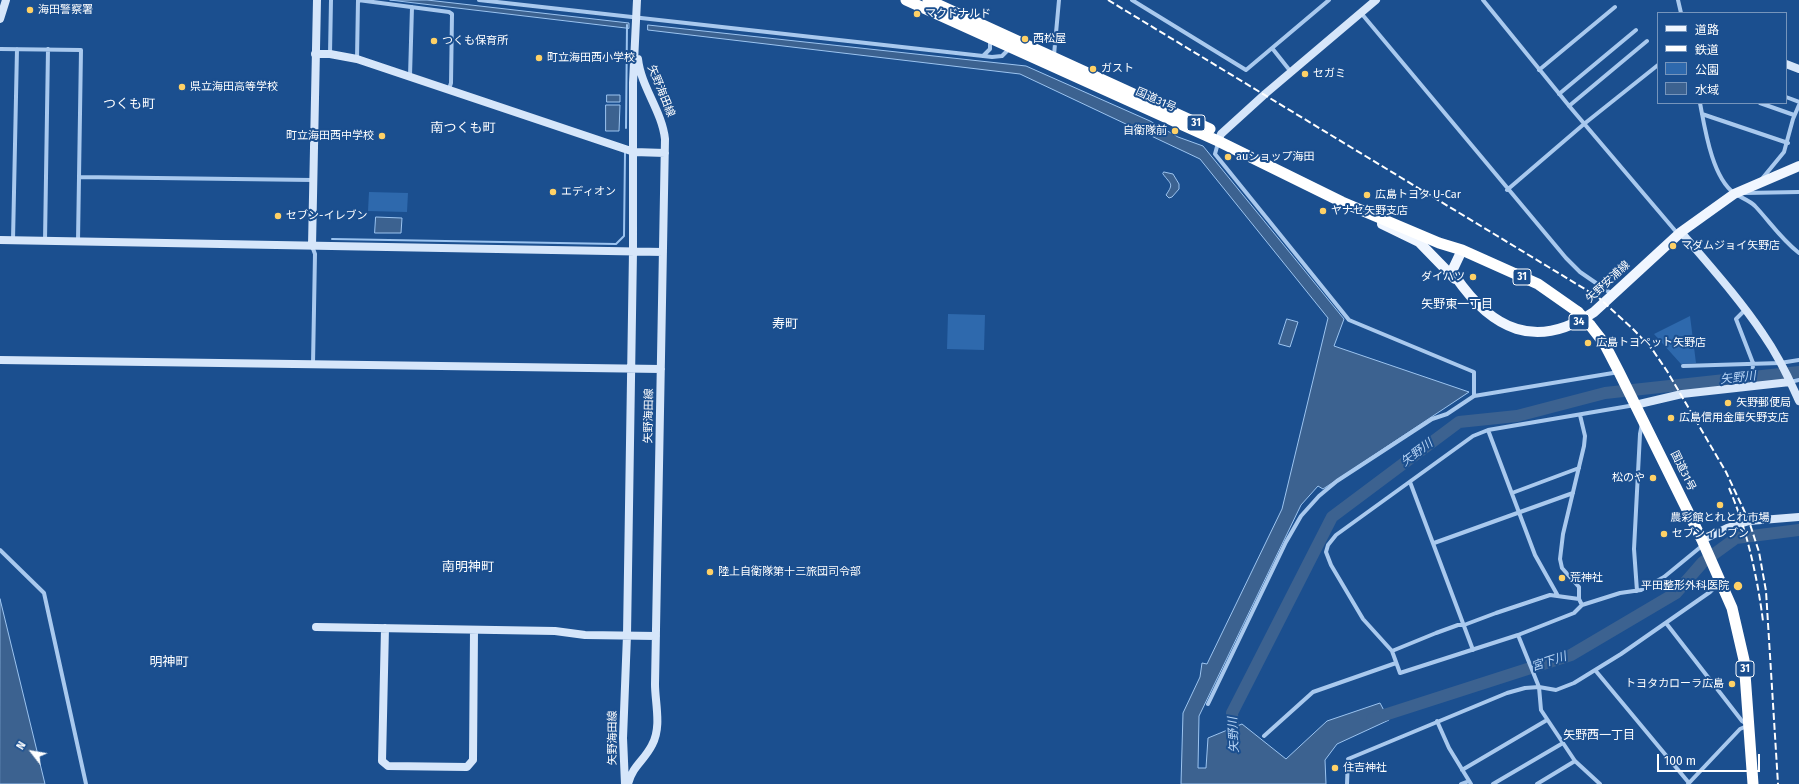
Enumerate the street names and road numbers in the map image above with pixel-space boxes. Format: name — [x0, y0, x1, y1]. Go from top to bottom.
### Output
street label: 矢野海田線 — [645, 63, 677, 119]
street label: 国道31号 — [1134, 85, 1178, 115]
road number: 31 — [1187, 115, 1205, 131]
street label: 矢野安浦線 — [1583, 258, 1633, 306]
road number: 31 — [1513, 269, 1531, 285]
road number: 34 — [1569, 314, 1589, 330]
street label: 矢野海田線 — [642, 388, 656, 444]
street label: 国道31号 — [1668, 449, 1698, 493]
road number: 31 — [1736, 661, 1754, 677]
street label: 矢野海田線 — [606, 711, 620, 765]

